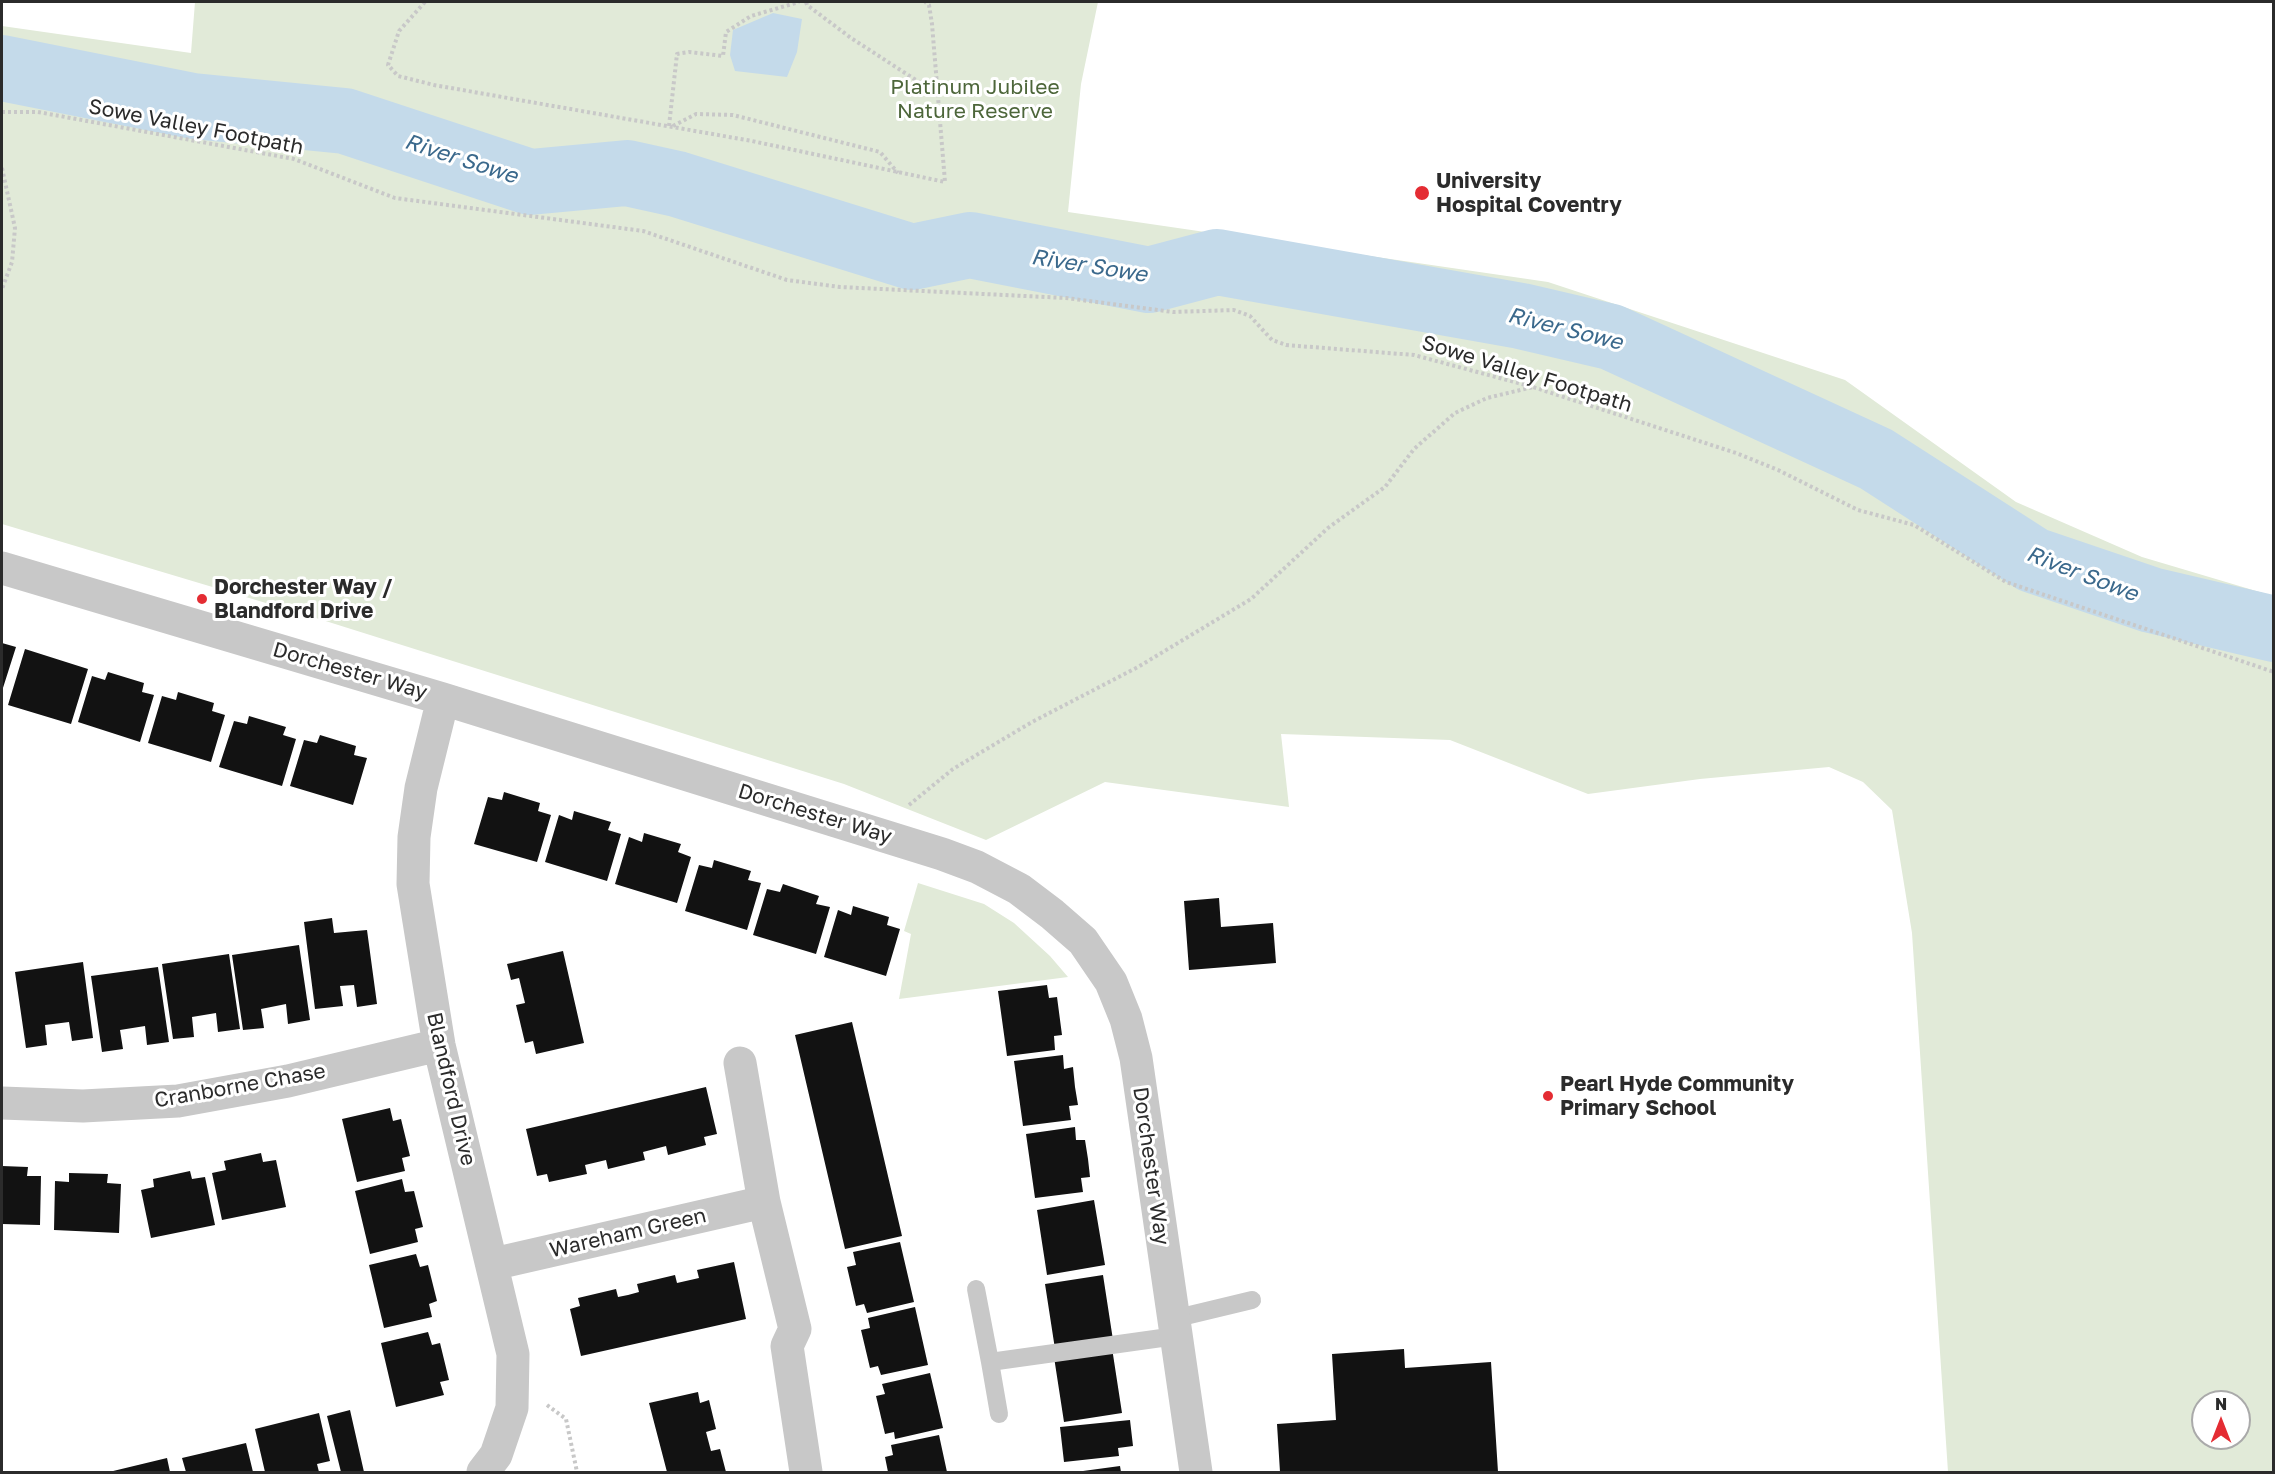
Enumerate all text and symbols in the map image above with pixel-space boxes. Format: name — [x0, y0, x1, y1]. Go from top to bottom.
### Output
park label: Platinum Jubilee Nature Reserve — [890, 74, 1060, 124]
street label: Sowe Valley Footpath — [86, 94, 306, 160]
water label: River Sowe — [401, 128, 521, 190]
place label: University Hospital Coventry — [1436, 168, 1622, 218]
marker: University Hospital Coventry — [1413, 184, 1431, 202]
water label: River Sowe — [1029, 244, 1149, 288]
water label: River Sowe — [1505, 302, 1625, 356]
street label: Sowe Valley Footpath — [1419, 330, 1635, 418]
water label: River Sowe — [2023, 541, 2141, 607]
place label: Dorchester Way / Blandford Drive — [214, 574, 392, 624]
marker: Dorchester Way / Blandford Drive — [195, 592, 209, 606]
street label: Dorchester Way — [270, 637, 430, 705]
street label: Dorchester Way — [735, 779, 895, 849]
street label: Blandford Drive — [421, 1010, 481, 1168]
street label: Cranborne Chase — [152, 1059, 328, 1113]
place label: Pearl Hyde Community Primary School — [1560, 1071, 1794, 1121]
street label: Dorchester Way — [1127, 1085, 1175, 1247]
marker: Pearl Hyde Community Primary School — [1541, 1089, 1555, 1103]
street label: Wareham Green — [547, 1203, 709, 1263]
north arrow — [2191, 1390, 2251, 1450]
text: N — [2215, 1394, 2227, 1414]

